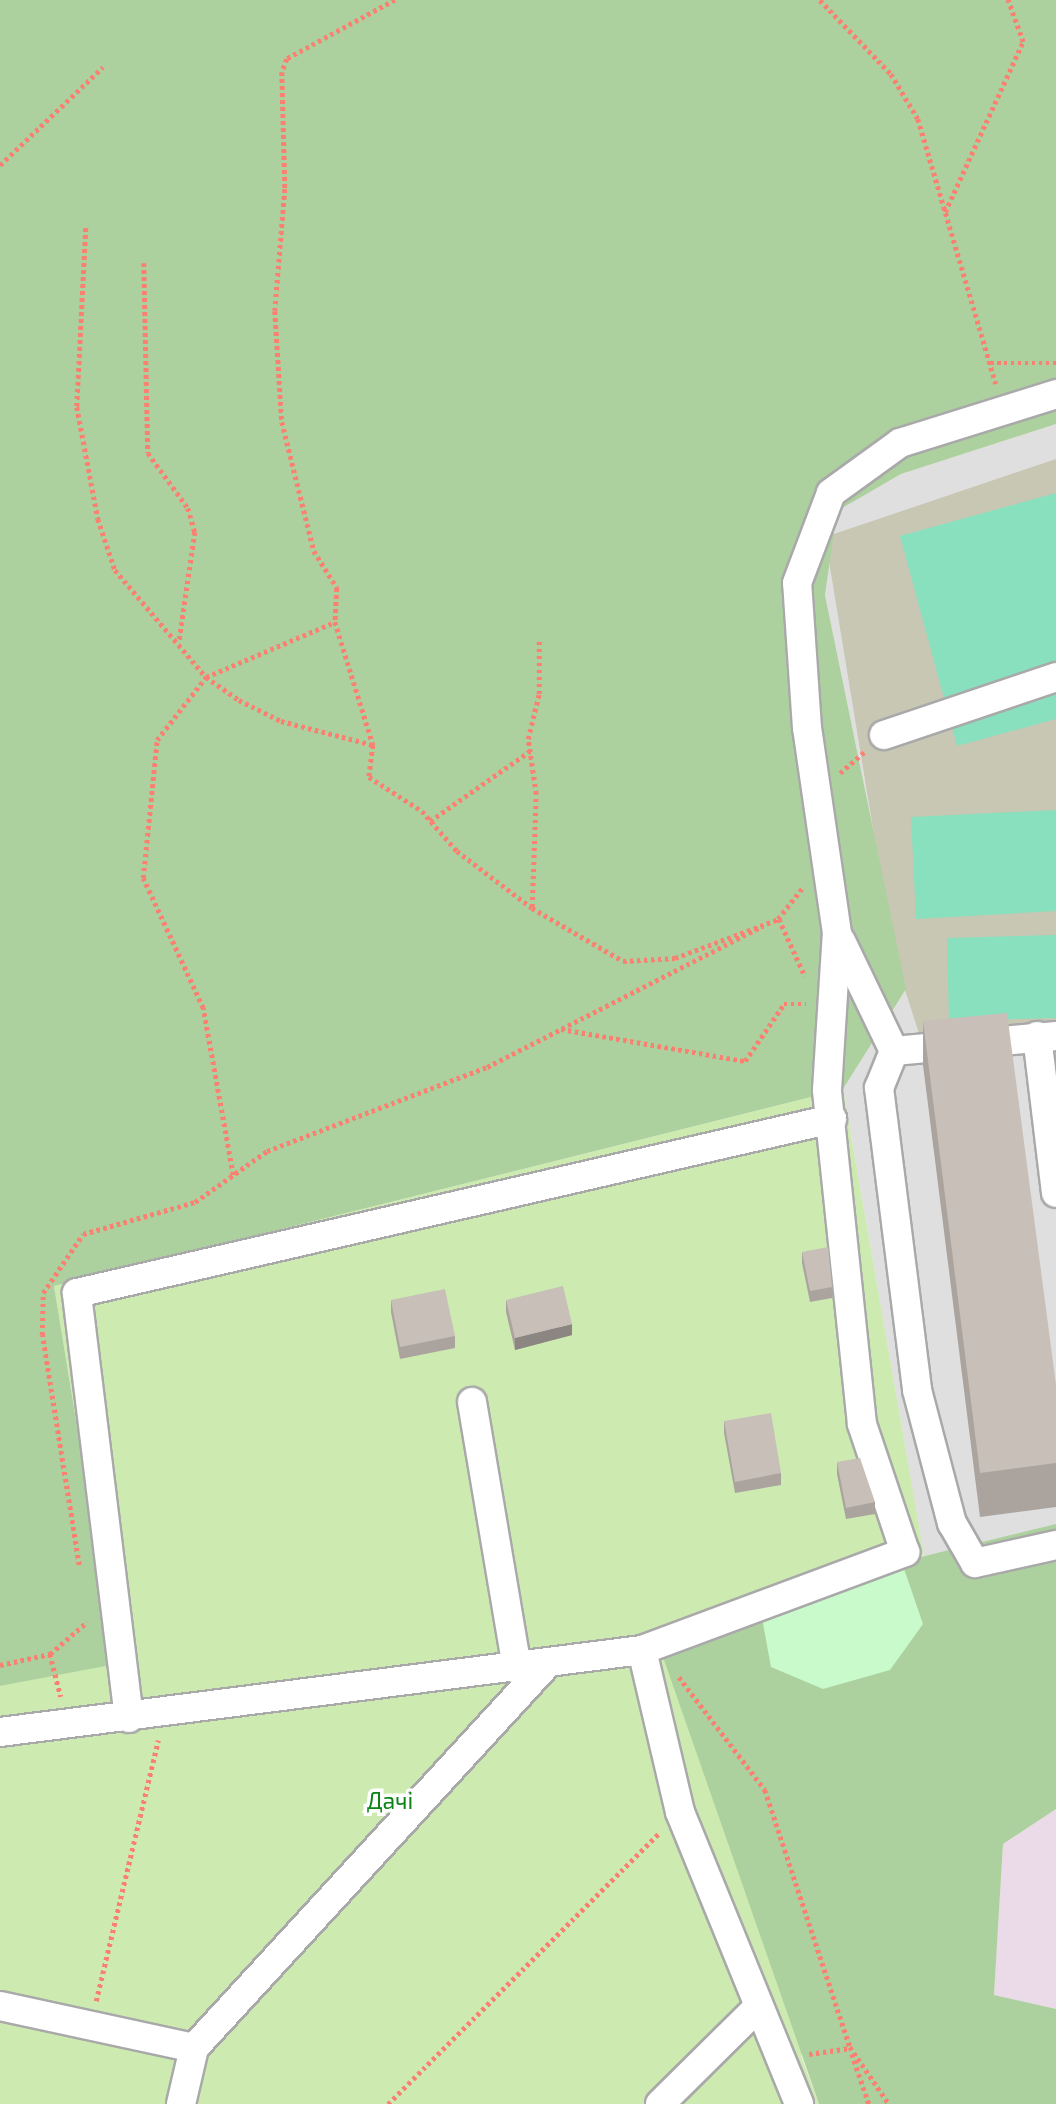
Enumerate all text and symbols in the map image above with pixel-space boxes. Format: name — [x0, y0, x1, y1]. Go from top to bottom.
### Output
park label: Дачі — [367, 1786, 413, 1814]

